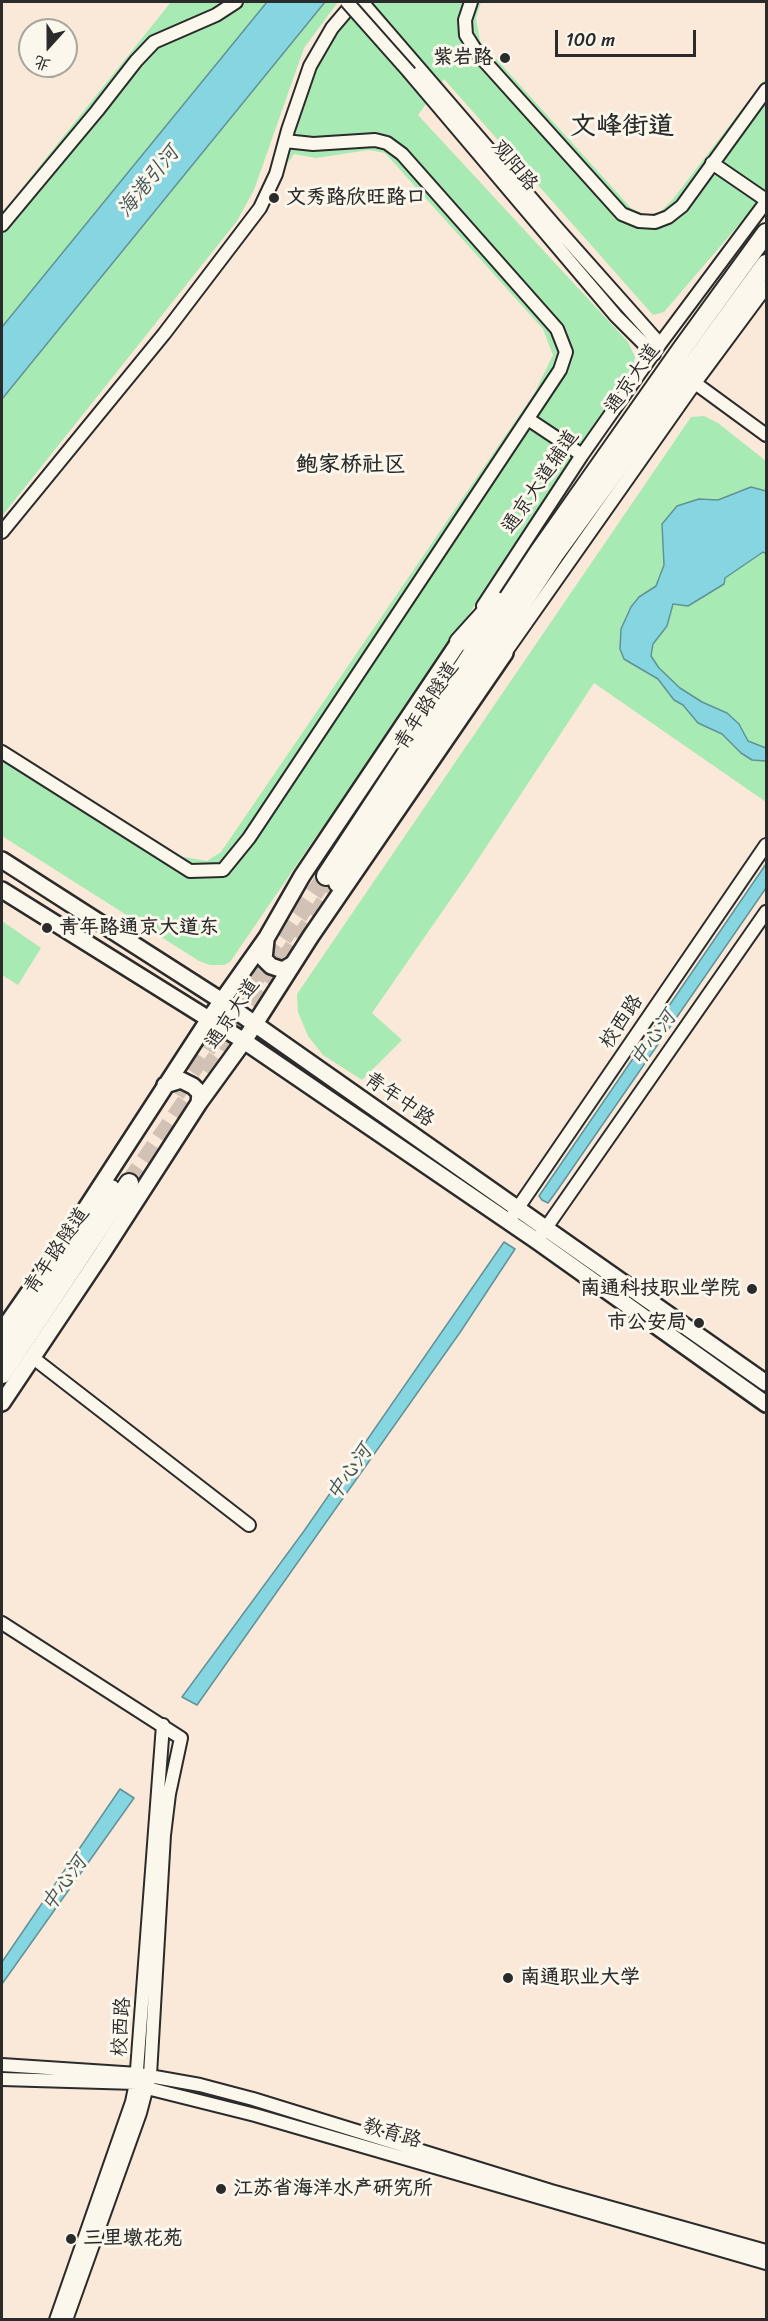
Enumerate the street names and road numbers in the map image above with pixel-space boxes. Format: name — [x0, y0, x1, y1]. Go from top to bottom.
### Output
street label: 观阳路 — [486, 135, 542, 197]
street label: 通京大道 — [600, 339, 666, 419]
street label: 通京大道辅道 — [498, 426, 584, 538]
street label: 青年路隧道 — [390, 658, 464, 754]
street label: 通京大道 — [201, 974, 265, 1054]
street label: 校西路 — [595, 990, 649, 1054]
street label: 青年中路 — [359, 1067, 439, 1133]
street label: 青年路隧道 — [19, 1203, 95, 1299]
street label: 校西路 — [108, 1996, 136, 2058]
street label: 教育路 — [360, 2114, 424, 2154]

